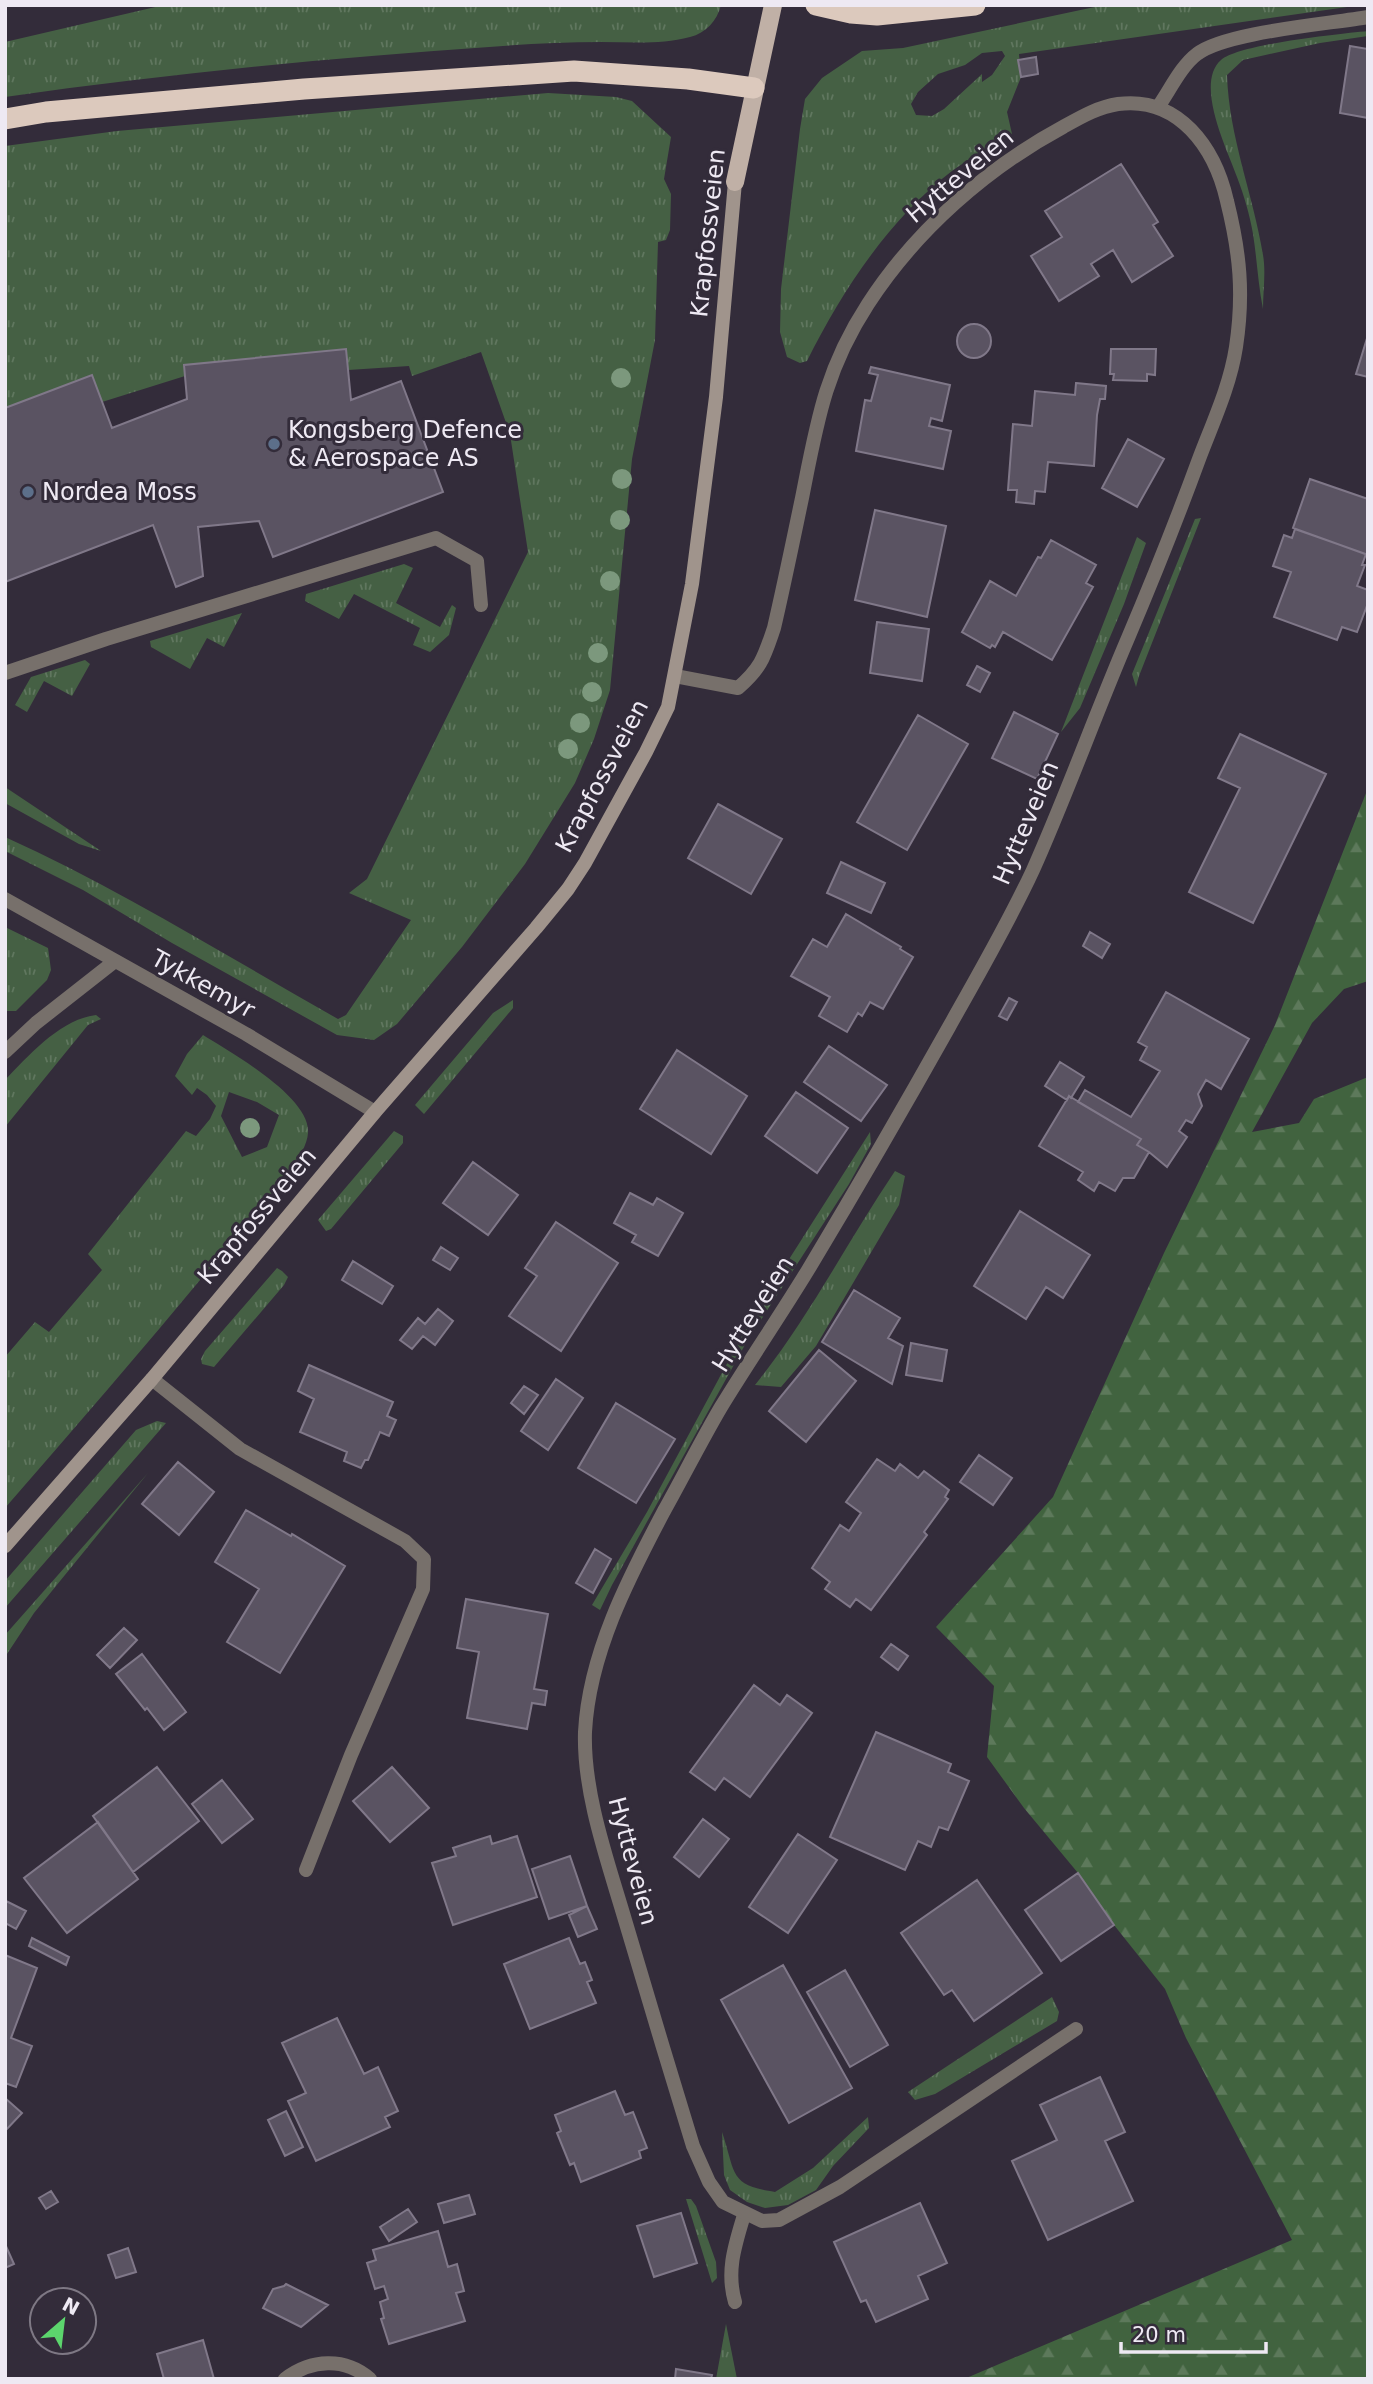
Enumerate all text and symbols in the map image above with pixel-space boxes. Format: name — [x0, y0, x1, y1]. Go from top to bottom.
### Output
street label: Hytteveien — [901, 123, 1019, 229]
street label: Krapfossveien — [685, 147, 731, 319]
place label: Kongsberg Defence & Aerospace AS — [288, 416, 522, 472]
marker: Kongsberg Defence & Aerospace AS — [266, 436, 282, 452]
place label: Nordea Moss — [42, 478, 197, 506]
marker: Nordea Moss — [20, 484, 36, 500]
street label: Krapfossveien — [550, 695, 654, 857]
street label: Hytteveien — [987, 757, 1065, 889]
street label: Tykkemyr — [145, 944, 260, 1024]
street label: Krapfossveien — [192, 1142, 322, 1290]
street label: Hytteveien — [706, 1251, 800, 1377]
street label: Hytteveien — [602, 1794, 664, 1928]
north arrow — [28, 2286, 98, 2356]
text: N — [59, 2293, 83, 2319]
scale bar — [1121, 2310, 1266, 2354]
text: 20 m — [1132, 2323, 1186, 2347]

